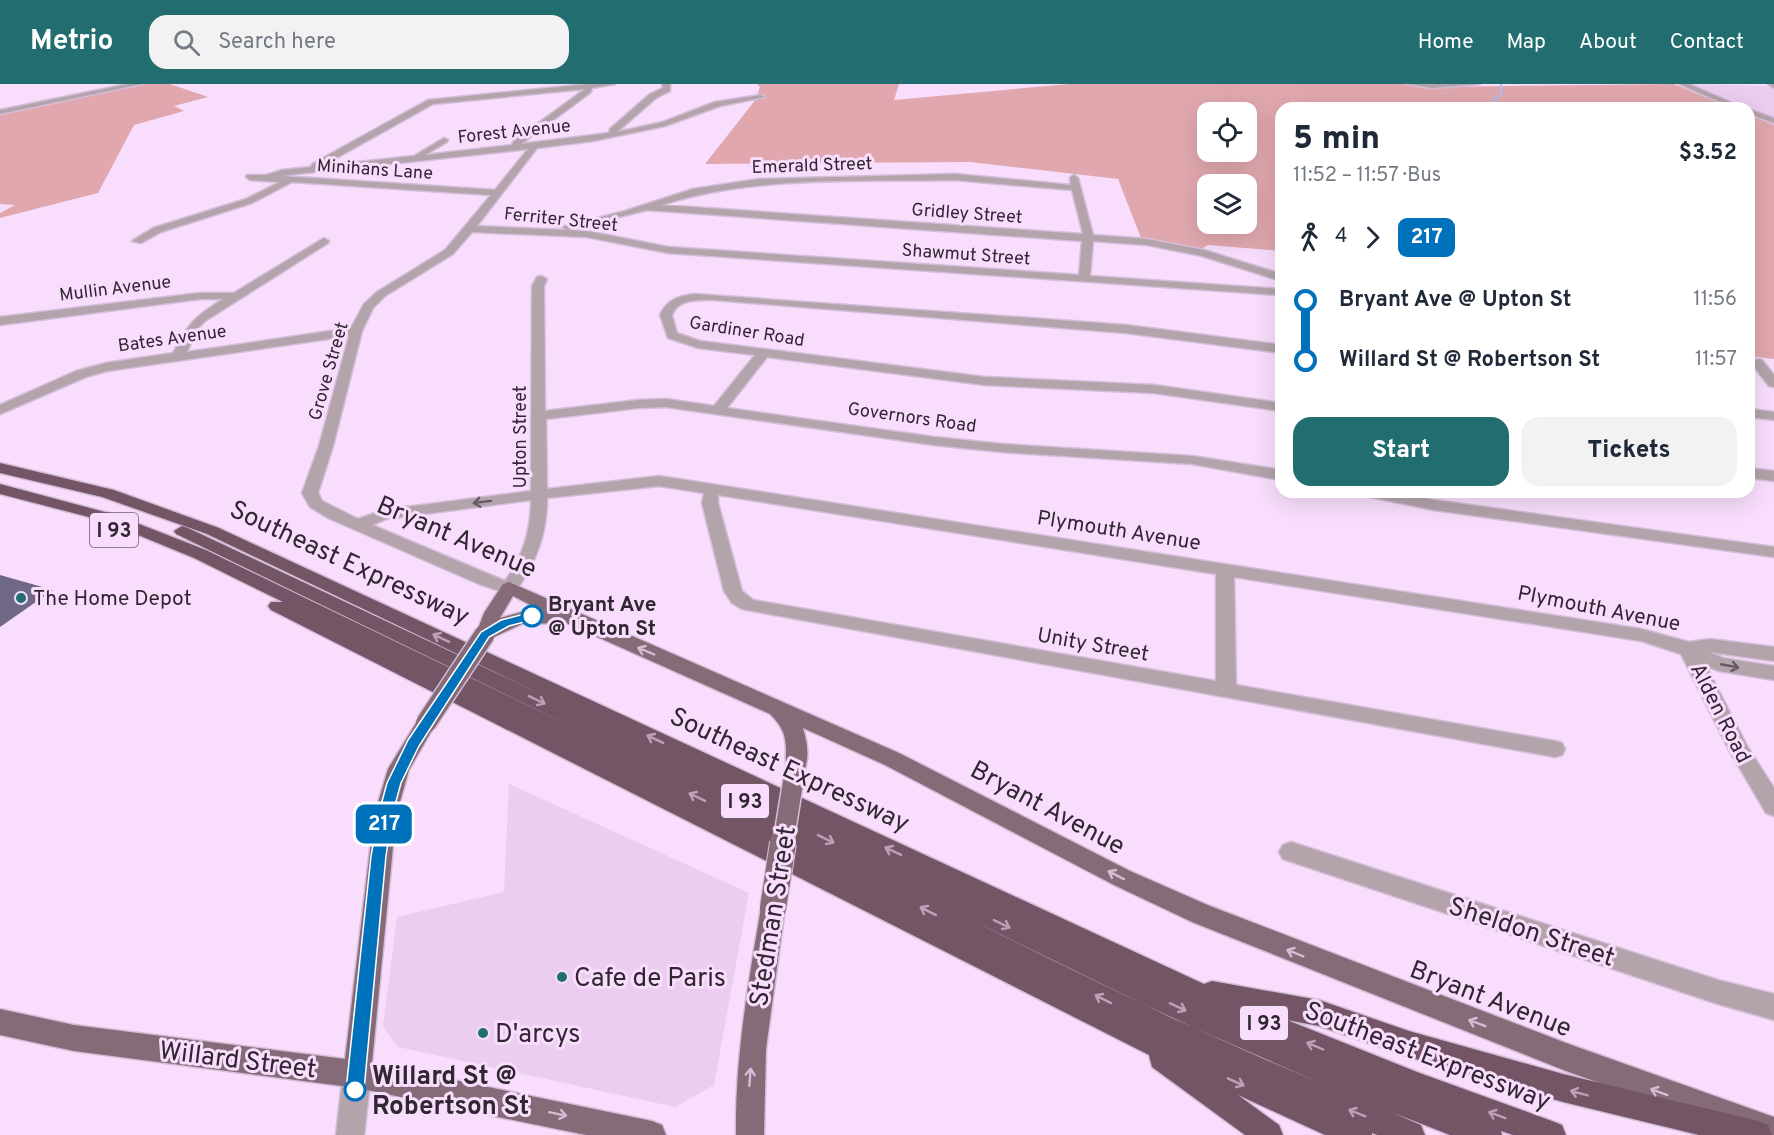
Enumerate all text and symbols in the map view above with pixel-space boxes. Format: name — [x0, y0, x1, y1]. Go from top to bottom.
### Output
search box — [149, 15, 569, 69]
text: Metrio — [30, 24, 113, 60]
icon: search — [170, 26, 203, 59]
text: Search here — [218, 29, 336, 56]
text: Home — [1418, 29, 1474, 56]
text: Map — [1507, 29, 1546, 56]
text: About — [1579, 29, 1637, 56]
text: Contact — [1670, 29, 1744, 56]
map controls — [1197, 102, 1257, 234]
button: locate — [1197, 102, 1257, 162]
street label: Forest Avenue — [457, 115, 572, 150]
text: 5 min — [1293, 119, 1380, 161]
text: $3.52 — [1679, 140, 1737, 167]
street label: Emerald Street — [751, 153, 873, 180]
street label: Minihans Lane — [316, 155, 434, 186]
text: 11:52 – 11:57 · Bus — [1293, 163, 1441, 189]
button: layers — [1197, 174, 1257, 234]
street label: Gridley Street — [911, 199, 1023, 230]
street label: Ferriter Street — [503, 203, 619, 238]
icon: walk — [1293, 221, 1326, 254]
icon: forward — [1356, 221, 1389, 254]
text: 4 — [1335, 224, 1347, 250]
text: 217 — [1410, 224, 1443, 251]
street label: Shawmut Street — [901, 240, 1031, 271]
street label: Mullin Avenue — [58, 271, 172, 308]
text: Bryant Ave @ Upton St — [1339, 287, 1571, 314]
text: 11:56 — [1693, 287, 1737, 313]
street label: Gardiner Road — [687, 312, 806, 353]
street label: Grove Street — [304, 319, 354, 423]
street label: Bates Avenue — [116, 320, 228, 358]
text: Willard St @ Robertson St — [1339, 347, 1600, 374]
text: 11:57 — [1695, 347, 1737, 373]
street label: Upton Street — [510, 386, 533, 488]
street label: Governors Road — [846, 398, 978, 439]
button: Start — [1293, 417, 1509, 486]
button: Tickets — [1521, 417, 1737, 486]
street label: Bryant Avenue — [371, 490, 541, 587]
street label: Southeast Expressway — [224, 494, 474, 634]
one-way arrow — [472, 497, 492, 508]
street label: Plymouth Avenue — [1035, 505, 1203, 558]
road number: I 93 — [90, 513, 138, 547]
street label: Plymouth Avenue — [1515, 580, 1682, 638]
place label: The Home Depot — [33, 586, 192, 613]
marker: The Home Depot — [14, 591, 28, 605]
place label: Bryant Ave @ Upton St — [548, 592, 656, 643]
marker: Bryant Ave @ Upton St — [521, 605, 543, 627]
street label: Unity Street — [1035, 622, 1151, 669]
one-way arrow — [433, 631, 451, 643]
one-way arrow — [637, 645, 656, 656]
street label: Alden Road — [1683, 659, 1756, 768]
one-way arrow — [1719, 661, 1739, 672]
one-way arrow — [527, 695, 545, 707]
street label: Southeast Expressway — [664, 701, 914, 841]
one-way arrow — [647, 733, 665, 745]
street label: Bryant Avenue — [964, 755, 1130, 864]
road number: I 93 — [721, 784, 769, 818]
one-way arrow — [688, 791, 706, 803]
line badge: 217 — [350, 804, 418, 844]
text: 217 — [368, 811, 400, 838]
street label: Stedman Street — [744, 824, 805, 1009]
one-way arrow — [816, 834, 834, 846]
one-way arrow — [884, 845, 902, 857]
one-way arrow — [1107, 868, 1125, 880]
street label: Sheldon Street — [1444, 891, 1618, 976]
one-way arrow — [920, 905, 938, 917]
one-way arrow — [992, 918, 1010, 930]
one-way arrow — [1286, 946, 1305, 957]
street label: Bryant Avenue — [1404, 954, 1576, 1046]
place label: Cafe de Paris — [574, 963, 726, 996]
marker: Cafe de Paris — [555, 970, 569, 984]
one-way arrow — [1094, 992, 1112, 1004]
street label: Southeast Expressway — [1299, 995, 1555, 1119]
one-way arrow — [1168, 1002, 1186, 1014]
road number: I 93 — [1240, 1006, 1288, 1040]
one-way arrow — [1468, 1017, 1486, 1028]
place label: D'arcys — [495, 1019, 580, 1052]
marker: D'arcys — [476, 1026, 490, 1040]
street label: Willard Street — [157, 1035, 318, 1087]
one-way arrow — [1306, 1039, 1324, 1051]
place label: Willard St @ Robertson St — [372, 1061, 529, 1124]
one-way arrow — [744, 1067, 755, 1087]
one-way arrow — [1226, 1077, 1244, 1088]
marker: Willard St @ Robertson St — [344, 1079, 366, 1101]
one-way arrow — [1650, 1085, 1669, 1096]
one-way arrow — [1569, 1086, 1588, 1098]
one-way arrow — [1348, 1107, 1367, 1118]
one-way arrow — [549, 1109, 568, 1121]
one-way arrow — [1488, 1109, 1507, 1120]

